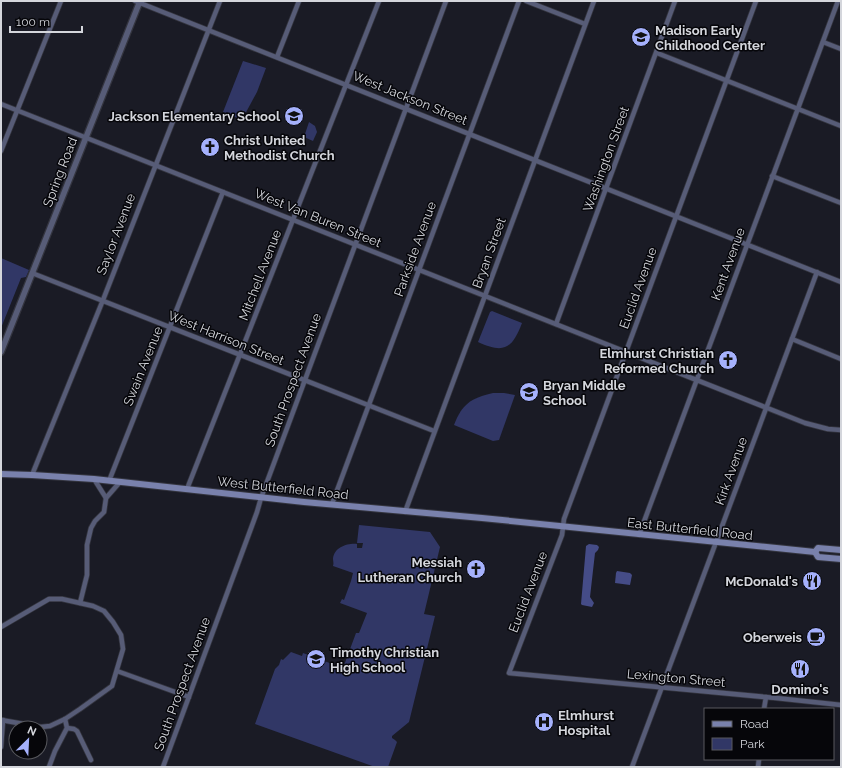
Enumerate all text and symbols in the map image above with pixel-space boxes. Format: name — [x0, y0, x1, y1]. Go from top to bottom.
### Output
scale bar — [10, 8, 82, 34]
text: 100 m — [16, 15, 50, 29]
place label: Madison Early Childhood Center — [655, 23, 765, 53]
school or university icon: Madison Early Childhood Center — [630, 26, 652, 48]
street label: West Jackson Street — [351, 68, 470, 128]
street label: Washington Street — [580, 104, 632, 214]
school or university icon: Jackson Elementary School — [283, 105, 305, 127]
place label: Jackson Elementary School — [109, 109, 281, 124]
place label: Christ United Methodist Church — [224, 133, 335, 163]
street label: Spring Road — [40, 135, 80, 209]
church icon: Christ United Methodist Church — [199, 136, 221, 158]
street label: West Van Buren Street — [252, 186, 384, 251]
street label: Saylor Avenue — [94, 191, 139, 277]
street label: Parkside Avenue — [391, 199, 439, 299]
street label: Bryan Street — [469, 215, 509, 290]
street label: Kent Avenue — [708, 225, 748, 302]
street label: Mitchell Avenue — [236, 227, 284, 323]
street label: Euclid Avenue — [616, 245, 660, 331]
street label: West Harrison Street — [166, 308, 287, 368]
street label: South Prospect Avenue — [262, 311, 324, 449]
street label: Swain Avenue — [120, 324, 166, 408]
place label: Elmhurst Christian Reformed Church — [599, 346, 714, 376]
church icon: Elmhurst Christian Reformed Church — [717, 349, 739, 371]
place label: Bryan Middle School — [543, 378, 626, 408]
school or university icon: Bryan Middle School — [518, 381, 540, 403]
street label: Kirk Avenue — [712, 435, 750, 507]
street label: West Butterfield Road — [217, 474, 349, 502]
street label: East Butterfield Road — [626, 515, 754, 543]
street label: Euclid Avenue — [506, 549, 550, 635]
place label: Messiah Lutheran Church — [357, 555, 462, 585]
church icon: Messiah Lutheran Church — [465, 558, 487, 580]
restaurant icon: McDonald's — [801, 570, 823, 592]
place label: McDonald's — [725, 574, 799, 589]
street label: South Prospect Avenue — [151, 615, 213, 753]
cafe icon: Oberweis — [805, 626, 827, 648]
place label: Oberweis — [743, 630, 803, 645]
place label: Timothy Christian High School — [330, 645, 439, 675]
school or university icon: Timothy Christian High School — [305, 648, 327, 670]
restaurant icon: Domino's — [789, 658, 811, 680]
street label: Lexington Street — [626, 666, 726, 690]
place label: Domino's — [771, 682, 829, 697]
place label: Elmhurst Hospital — [558, 708, 614, 738]
legend — [704, 708, 834, 760]
hospital icon: Elmhurst Hospital — [533, 711, 555, 733]
text: Road — [740, 717, 769, 731]
north arrow — [8, 720, 48, 760]
text: N — [25, 724, 38, 739]
text: Park — [740, 737, 765, 751]

